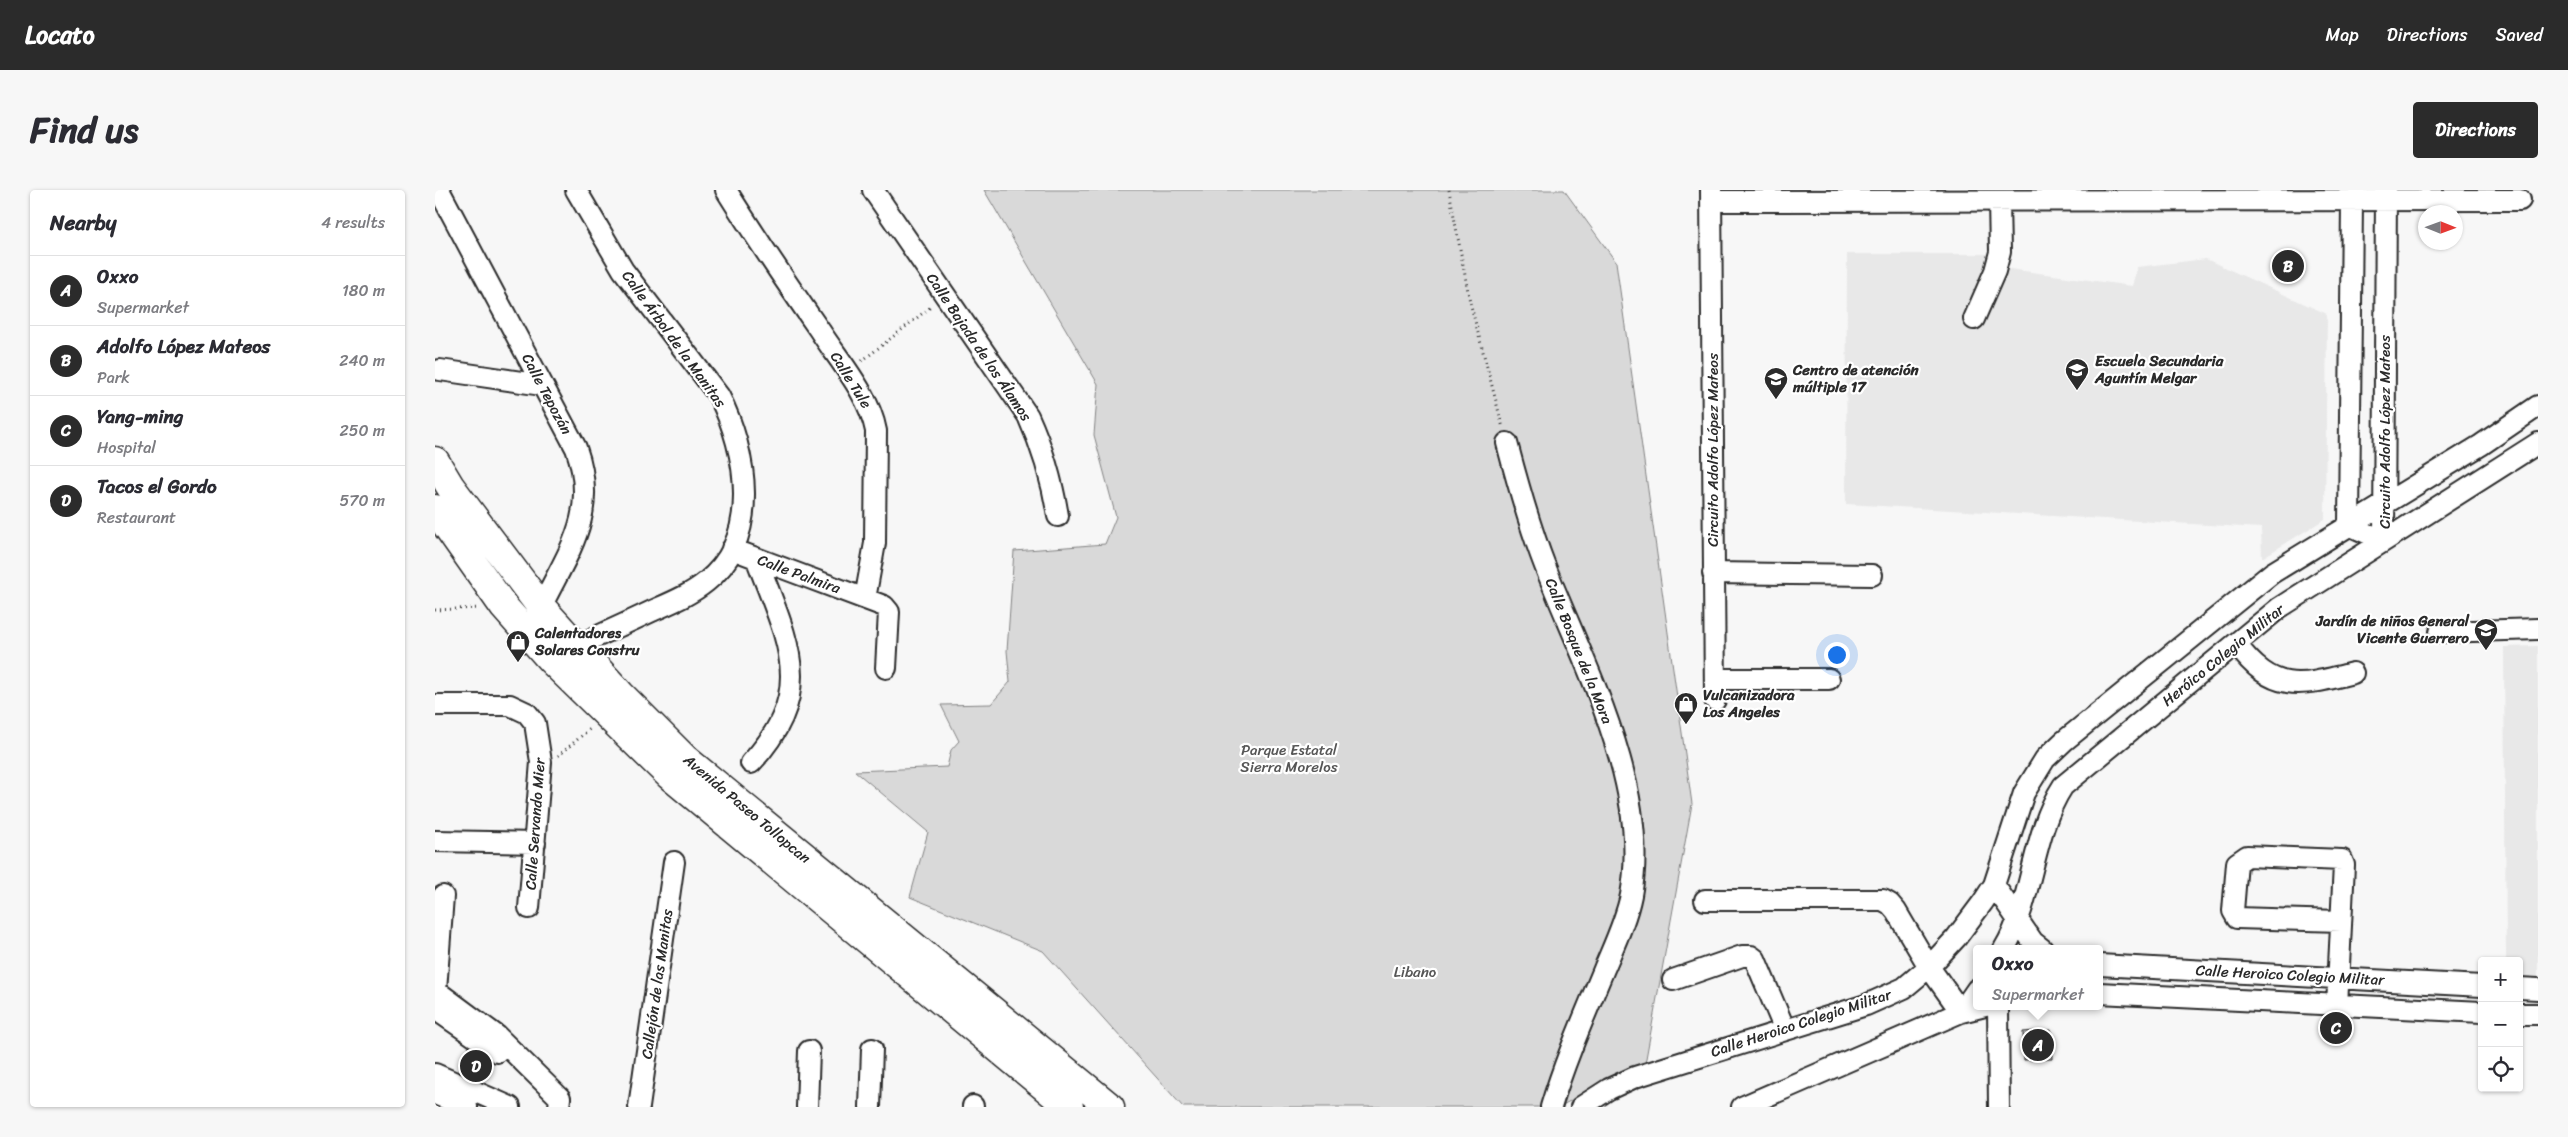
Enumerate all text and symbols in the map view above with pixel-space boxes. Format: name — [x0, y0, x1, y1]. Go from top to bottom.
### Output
text: Locato — [25, 14, 95, 56]
text: Map — [2326, 19, 2359, 51]
text: Directions — [2387, 19, 2468, 51]
text: Saved — [2496, 19, 2543, 51]
text: Find us — [30, 99, 138, 161]
button: Directions — [2413, 102, 2538, 158]
text: Nearby — [50, 204, 116, 242]
north arrow — [2418, 205, 2463, 250]
text: 4 results — [321, 208, 385, 237]
pin: B — [2272, 247, 2304, 285]
text: Oxxo — [97, 260, 138, 293]
street label: Calle Árbol de la Manitas — [615, 265, 733, 413]
street label: Calle Bajada de los Álamos — [919, 267, 1039, 427]
text: A — [61, 276, 71, 305]
text: 180 m — [342, 276, 385, 305]
text: Supermarket — [97, 293, 189, 322]
text: Adolfo López Mateos — [97, 330, 270, 363]
street label: Circuito Adolfo López Mateos — [2372, 335, 2398, 529]
text: B — [61, 346, 71, 375]
text: 240 m — [339, 346, 385, 375]
street label: Calle Tule — [823, 346, 879, 414]
place label: Escuela Secundaria Aguntín Melgar — [2094, 348, 2224, 391]
street label: Calle Tepozán — [515, 349, 579, 439]
street label: Circuito Adolfo López Mateos — [1700, 353, 1726, 547]
place label: Centro de atención múltiple 17 — [1792, 357, 1920, 400]
school or university icon: Escuela Secundaria Aguntín Melgar — [2064, 357, 2090, 391]
text: Park — [97, 363, 130, 392]
school or university icon: Centro de atención múltiple 17 — [1763, 366, 1789, 400]
text: Yang-ming — [97, 400, 183, 433]
text: C — [61, 416, 71, 445]
text: 250 m — [339, 416, 385, 445]
text: Hospital — [97, 433, 156, 462]
text: Tacos el Gordo — [97, 470, 217, 503]
text: D — [61, 486, 71, 515]
text: 570 m — [340, 486, 385, 515]
text: Restaurant — [97, 503, 176, 532]
street label: Calle Palmira — [754, 547, 845, 601]
street label: Calle Bosque de la Mora — [1538, 574, 1620, 728]
street label: Heróico Colegio Militar — [2156, 597, 2291, 713]
place label: Jardín de niños General Vicente Guerrero — [2315, 608, 2470, 651]
school or university icon: Jardín de niños General Vicente Guerrero — [2473, 617, 2499, 651]
place label: Calentadores Solares Constru — [534, 620, 640, 663]
shop icon: Calentadores Solares Constru — [505, 629, 531, 663]
your location — [1824, 642, 1850, 668]
place label: Vulcanizadora Los Angeles — [1703, 682, 1795, 725]
shop icon: Vulcanizadora Los Angeles — [1673, 691, 1699, 725]
park label: Parque Estatal Sierra Morelos — [1240, 737, 1338, 780]
street label: Avenida Paseo Tollopcan — [677, 747, 817, 870]
street label: Calle Servando Mier — [517, 756, 553, 891]
street label: Callejón de las Manitas — [634, 907, 680, 1061]
popup — [1973, 945, 2103, 1010]
text: Oxxo — [1992, 947, 2033, 980]
street label: Calle Heroico Colegio Militar — [2195, 957, 2386, 993]
map controls — [2478, 957, 2523, 1092]
button: + — [2478, 957, 2523, 1002]
park label: Libano — [1394, 959, 1437, 985]
text: Supermarket — [1992, 980, 2084, 1009]
street label: Calle Heroico Colegio Militar — [1707, 981, 1896, 1065]
button: − — [2478, 1002, 2523, 1047]
pin: C — [2320, 1009, 2352, 1047]
pin: A — [2022, 1026, 2054, 1064]
pin: D — [460, 1047, 492, 1085]
button: locate — [2478, 1047, 2523, 1092]

